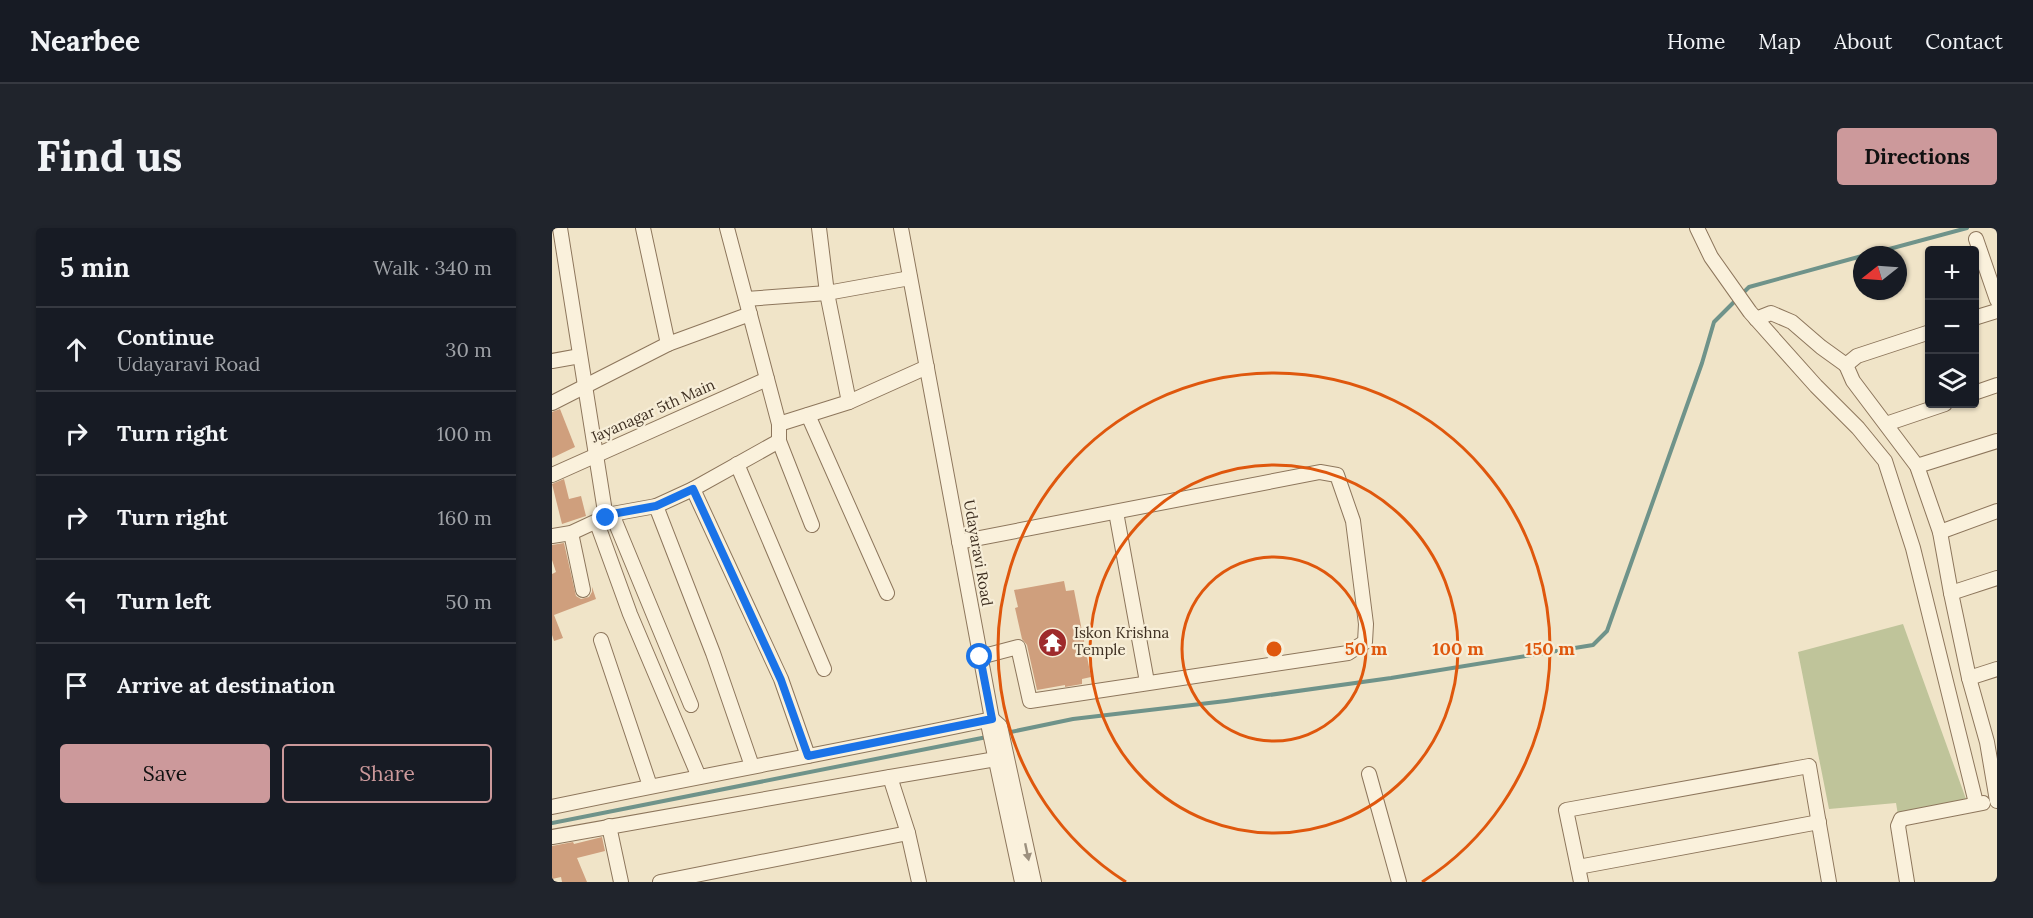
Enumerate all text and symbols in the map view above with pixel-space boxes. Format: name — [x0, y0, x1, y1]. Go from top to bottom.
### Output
text: Nearbee — [30, 23, 140, 59]
text: Home — [1667, 28, 1725, 55]
text: Map — [1758, 28, 1801, 55]
text: About — [1834, 28, 1892, 55]
text: Contact — [1925, 28, 2003, 55]
button: Directions — [1837, 128, 1997, 185]
text: Find us — [36, 129, 182, 183]
north arrow — [1853, 246, 1907, 300]
map controls — [1925, 246, 1979, 408]
button: + — [1925, 246, 1979, 300]
text: 5 min — [60, 251, 130, 284]
text: Walk · 340 m — [373, 255, 492, 280]
button: − — [1925, 300, 1979, 354]
text: Continue — [117, 323, 214, 351]
icon: ahead — [60, 333, 93, 366]
text: 30 m — [445, 337, 492, 362]
text: Udayaravi Road — [117, 351, 261, 376]
button: layers — [1925, 354, 1979, 408]
street label: Jayanagar 5th Main — [587, 375, 718, 447]
icon: right — [60, 417, 93, 450]
text: Turn right — [117, 419, 228, 447]
text: 100 m — [437, 421, 492, 446]
street label: Udayaravi Road — [960, 498, 997, 608]
icon: right — [60, 501, 93, 534]
text: Turn right — [117, 503, 228, 531]
route end — [592, 504, 618, 530]
text: 160 m — [438, 505, 492, 530]
icon: left — [60, 585, 93, 618]
text: Turn left — [117, 587, 211, 615]
text: 50 m — [446, 589, 492, 614]
place label: Iskon Krishna Temple — [1074, 623, 1170, 659]
temple icon: Iskon Krishna Temple — [1037, 626, 1069, 658]
text: 50 m — [1345, 637, 1388, 660]
text: 100 m — [1432, 637, 1484, 660]
text: 150 m — [1525, 637, 1575, 660]
centre of rings — [1264, 639, 1284, 659]
route start — [966, 643, 992, 669]
icon: arrive — [60, 669, 93, 702]
text: Arrive at destination — [117, 671, 335, 699]
button: Save — [60, 744, 270, 803]
button: Share — [282, 744, 492, 803]
one-way arrow — [1023, 843, 1032, 862]

